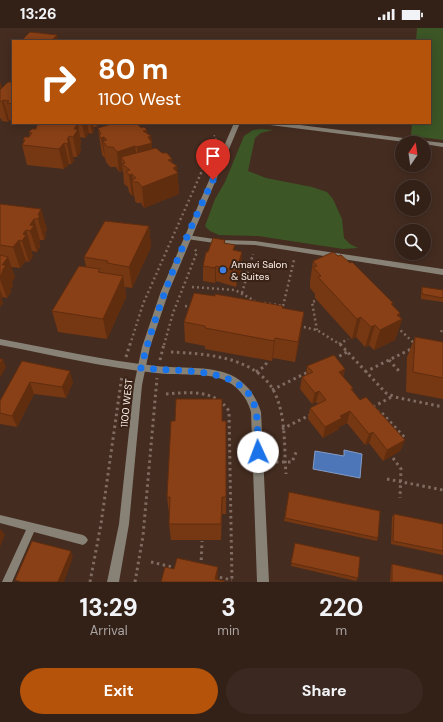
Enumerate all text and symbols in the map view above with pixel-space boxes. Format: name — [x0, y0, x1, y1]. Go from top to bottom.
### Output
text: 13:26 — [20, 4, 56, 24]
text: 80 m — [98, 51, 168, 88]
icon: right — [32, 56, 84, 108]
text: 1100 West — [98, 87, 181, 111]
north arrow — [395, 136, 431, 172]
map controls — [395, 136, 431, 260]
pin — [196, 139, 230, 180]
icon: arrive — [202, 145, 224, 167]
button: sound — [395, 180, 431, 216]
button: search — [395, 224, 431, 260]
place label: Amavi Salon & Suites — [231, 258, 288, 283]
marker: Amavi Salon & Suites — [218, 265, 228, 275]
street label: 1100 WEST — [117, 378, 136, 428]
position arrow — [237, 431, 279, 473]
text: 13:29 — [80, 592, 138, 623]
text: 3 — [221, 592, 236, 623]
text: 220 — [319, 592, 363, 623]
text: Arrival — [90, 622, 128, 639]
text: min — [217, 622, 239, 639]
text: m — [335, 622, 347, 639]
button: Exit — [20, 668, 218, 714]
button: Share — [226, 668, 423, 714]

